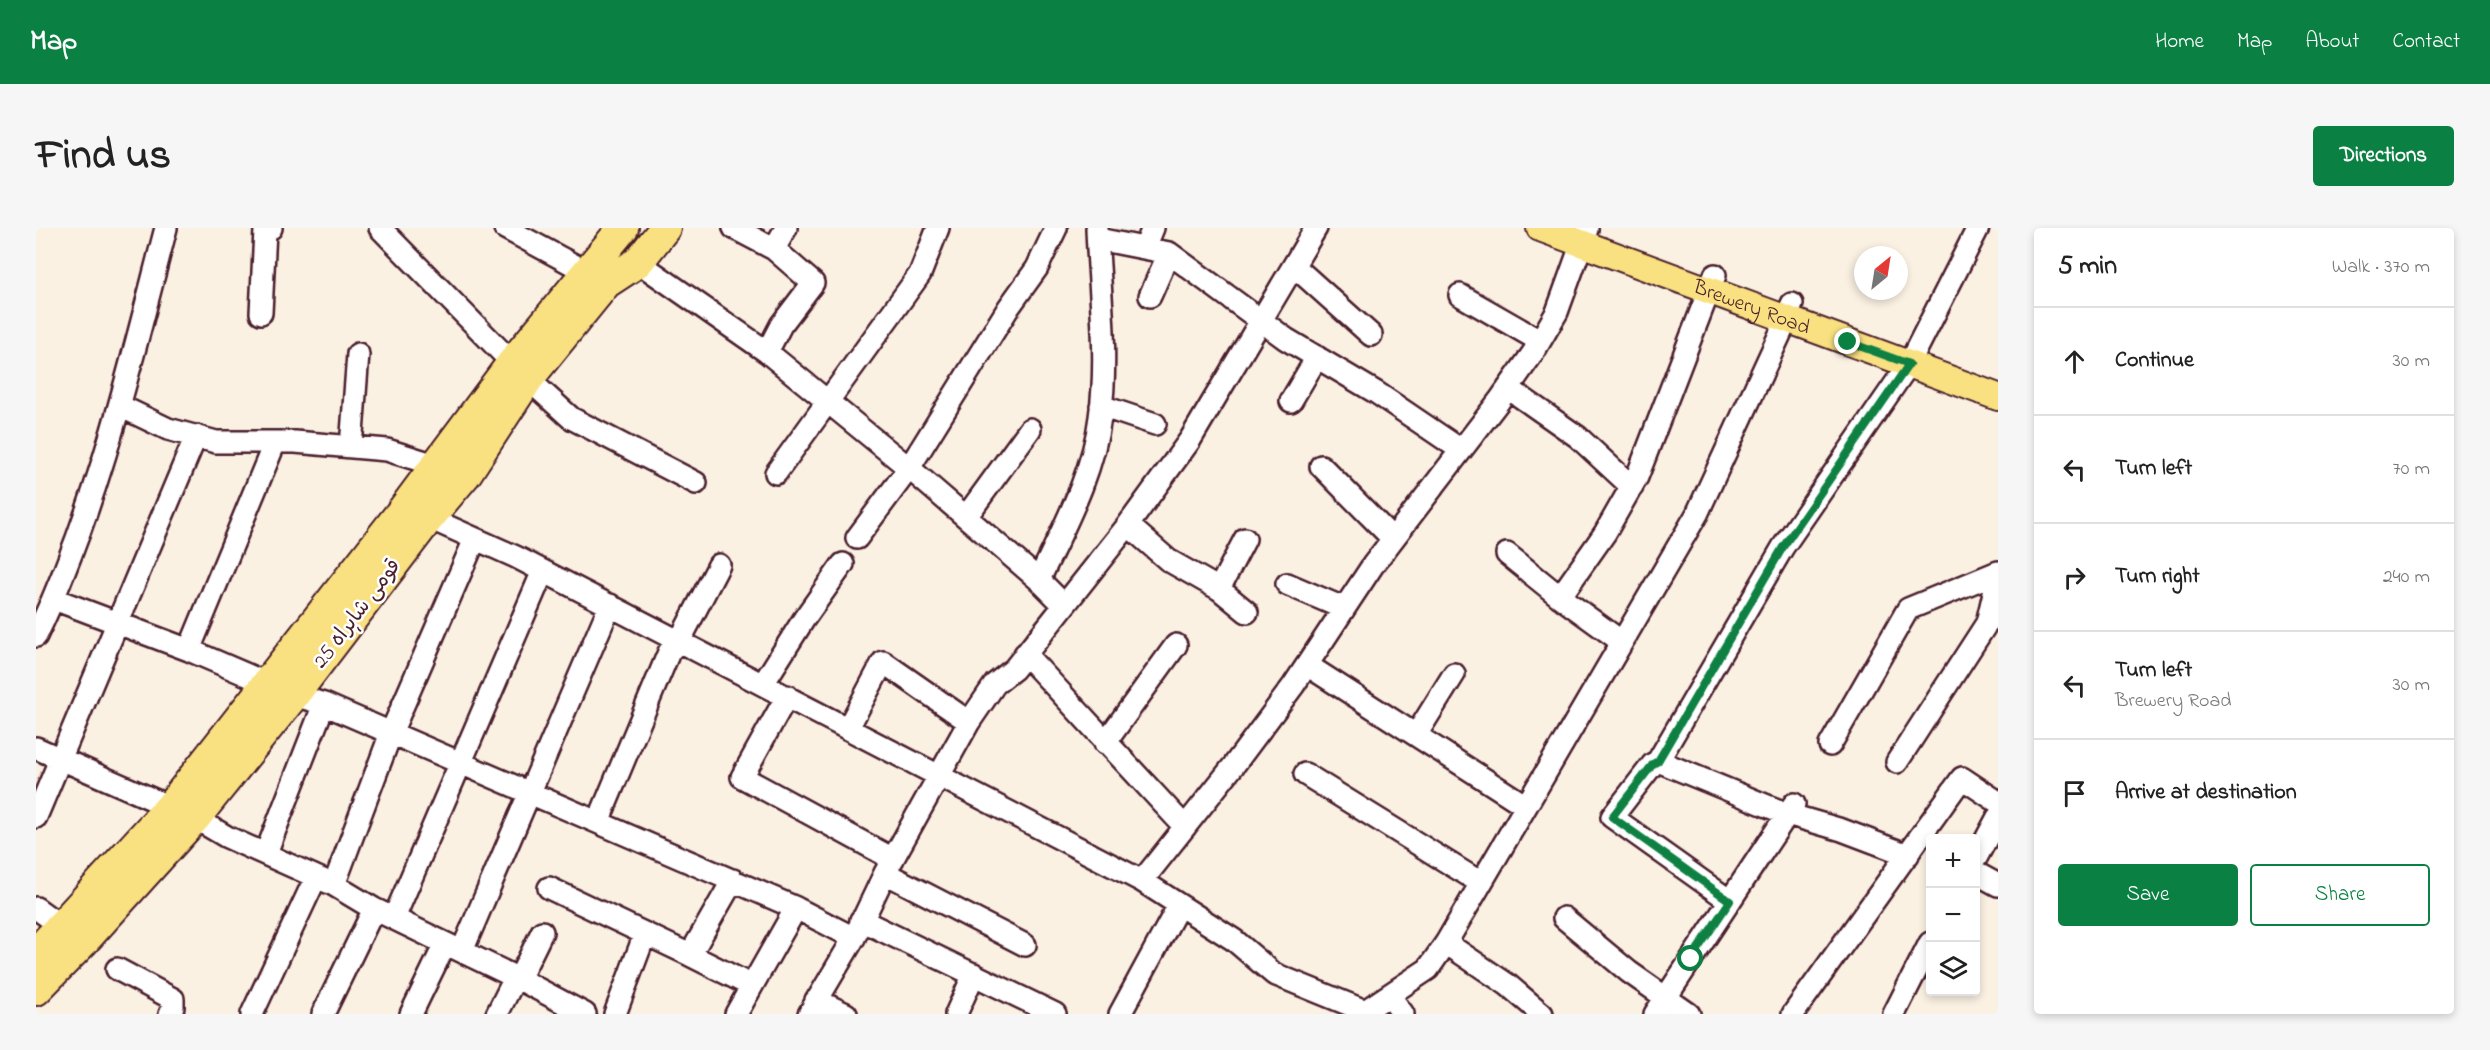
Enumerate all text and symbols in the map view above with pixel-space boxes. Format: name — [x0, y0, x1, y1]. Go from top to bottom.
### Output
text: Map — [30, 22, 77, 63]
text: Home — [2155, 27, 2204, 57]
text: Map — [2237, 27, 2272, 57]
text: About — [2305, 27, 2359, 57]
text: Contact — [2392, 27, 2460, 57]
text: Find us — [36, 126, 171, 187]
button: Directions — [2313, 126, 2454, 186]
north arrow — [1854, 246, 1908, 300]
text: 5 min — [2058, 248, 2117, 286]
text: Walk · 370 m — [2332, 253, 2430, 282]
street label: Brewery Road — [1688, 273, 1814, 343]
route end — [1834, 328, 1860, 354]
icon: ahead — [2058, 345, 2091, 378]
text: Continue — [2115, 345, 2194, 377]
text: 30 m — [2393, 347, 2430, 376]
icon: left — [2058, 453, 2091, 486]
text: Turn left — [2115, 453, 2192, 485]
text: 70 m — [2393, 455, 2430, 484]
street label: قومی شاہراہ 25 — [306, 553, 409, 675]
icon: right — [2058, 561, 2091, 594]
text: Turn right — [2115, 561, 2200, 593]
text: 240 m — [2383, 563, 2430, 592]
text: Turn left — [2115, 655, 2192, 687]
icon: left — [2058, 669, 2091, 702]
text: 30 m — [2393, 671, 2430, 700]
text: Brewery Road — [2115, 687, 2232, 716]
icon: arrive — [2058, 777, 2091, 810]
text: Arrive at destination — [2115, 777, 2297, 809]
map controls — [1926, 834, 1980, 996]
button: + — [1926, 834, 1980, 888]
button: Save — [2058, 864, 2238, 926]
button: Share — [2250, 864, 2430, 926]
button: − — [1926, 888, 1980, 942]
button: layers — [1926, 942, 1980, 996]
route start — [1677, 945, 1703, 971]

